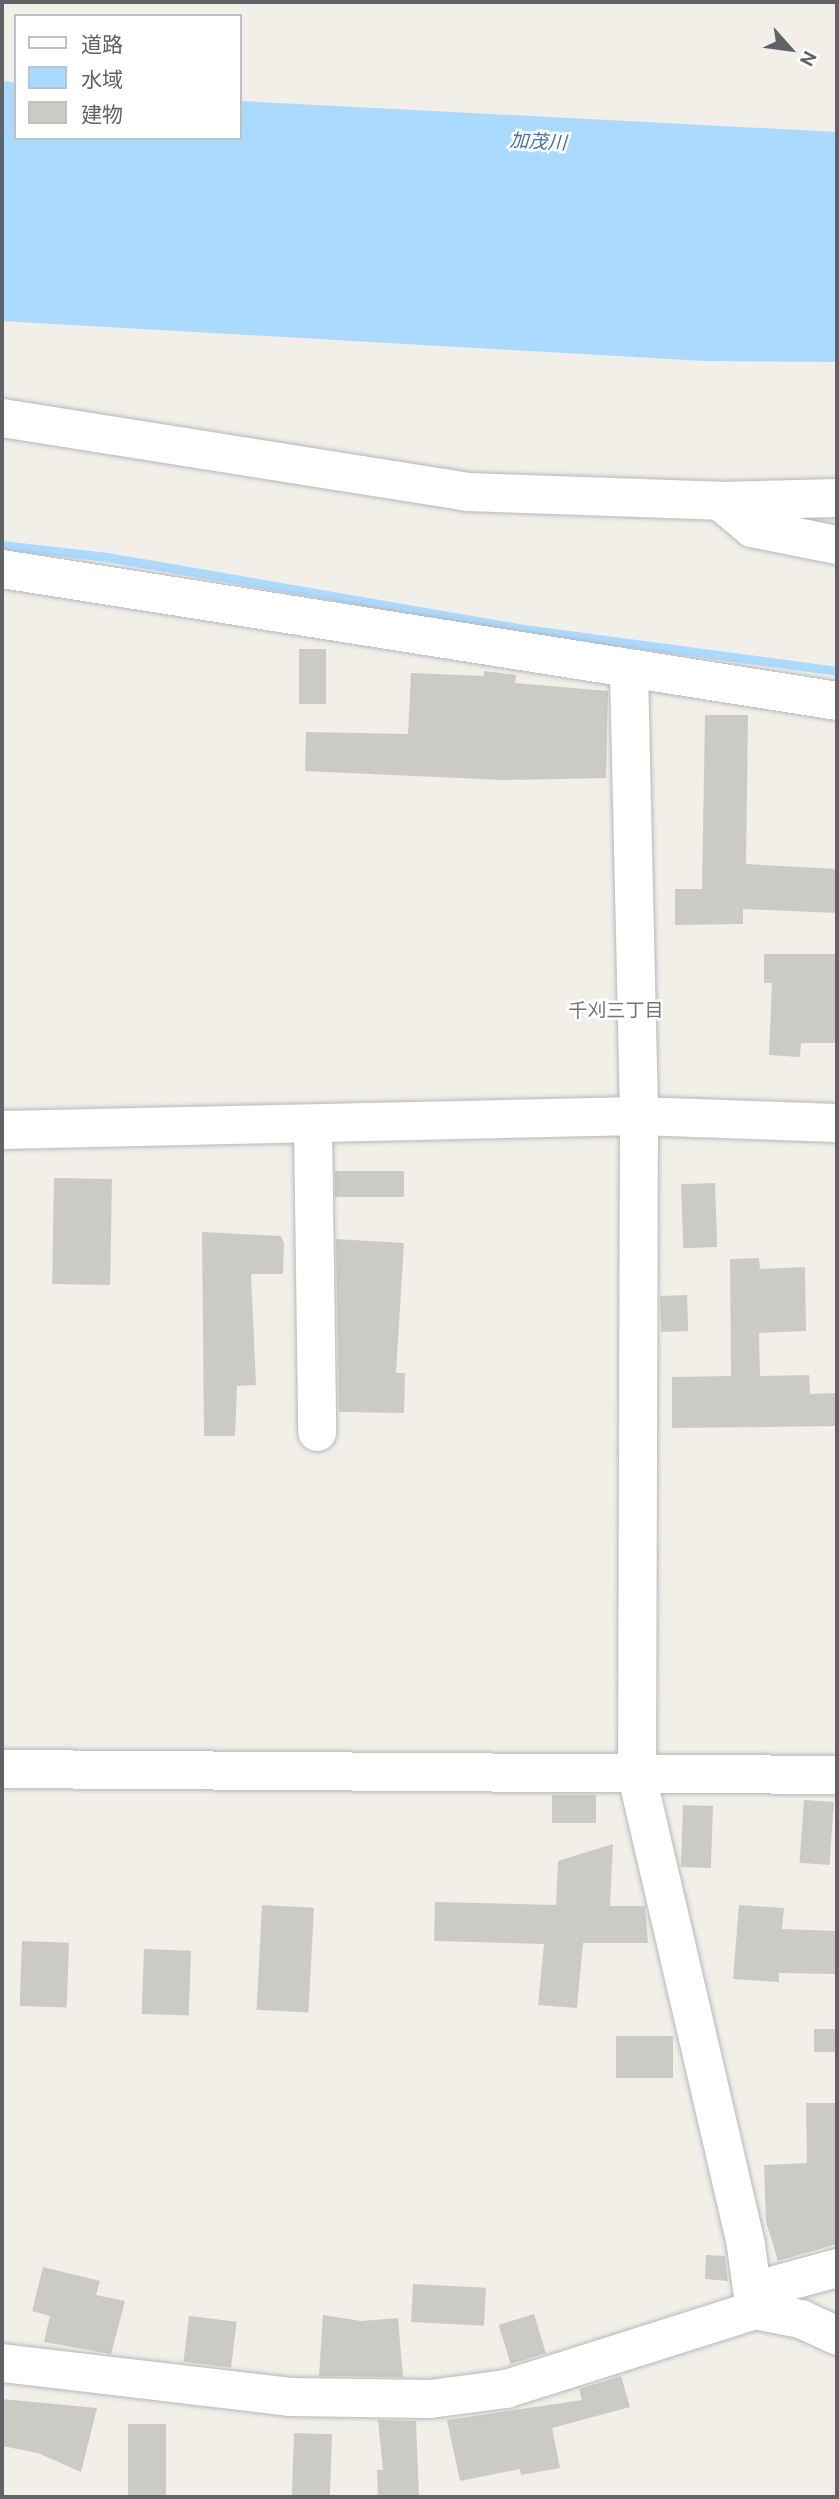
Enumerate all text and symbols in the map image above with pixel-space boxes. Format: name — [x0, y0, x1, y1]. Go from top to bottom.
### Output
legend — [14, 14, 242, 140]
north arrow — [755, 14, 825, 84]
text: 道路 — [81, 32, 123, 56]
text: N — [795, 47, 822, 70]
text: 水域 — [81, 67, 123, 91]
text: 建物 — [81, 102, 123, 126]
water label: 加茂川 — [509, 129, 567, 155]
district label: 千刈三丁目 — [569, 1000, 663, 1022]

